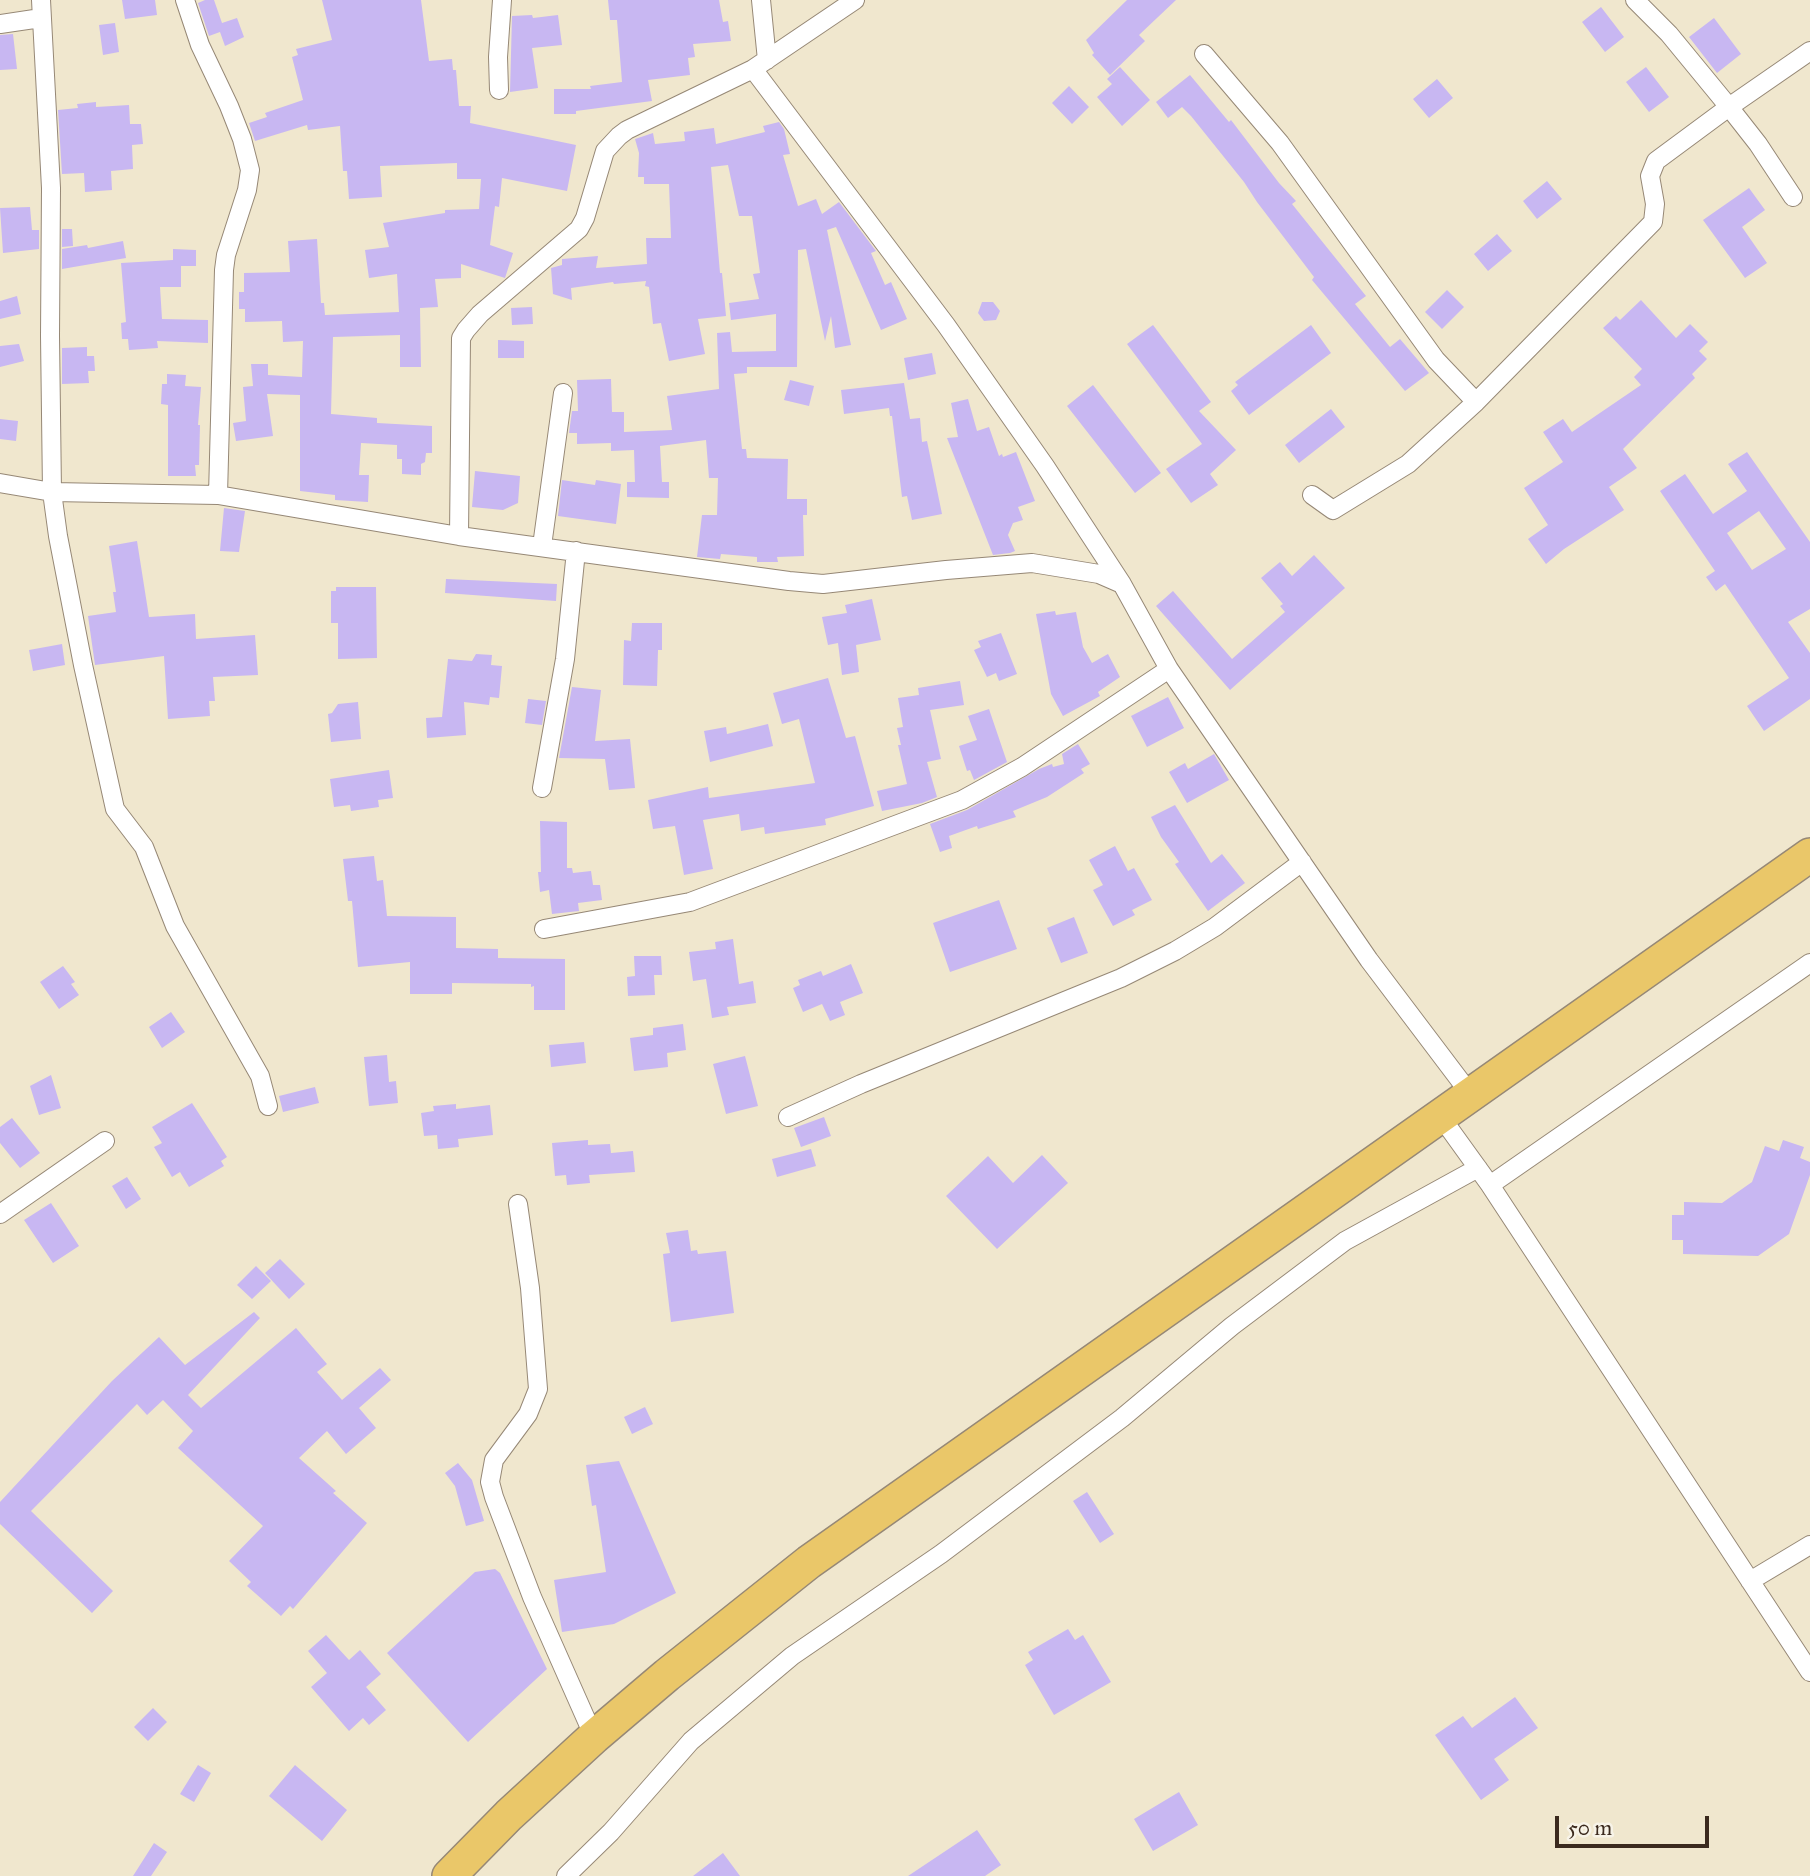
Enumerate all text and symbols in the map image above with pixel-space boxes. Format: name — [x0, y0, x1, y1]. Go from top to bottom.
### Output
scale bar — [1558, 1802, 1712, 1846]
text: 50 m — [1568, 1815, 1612, 1841]

